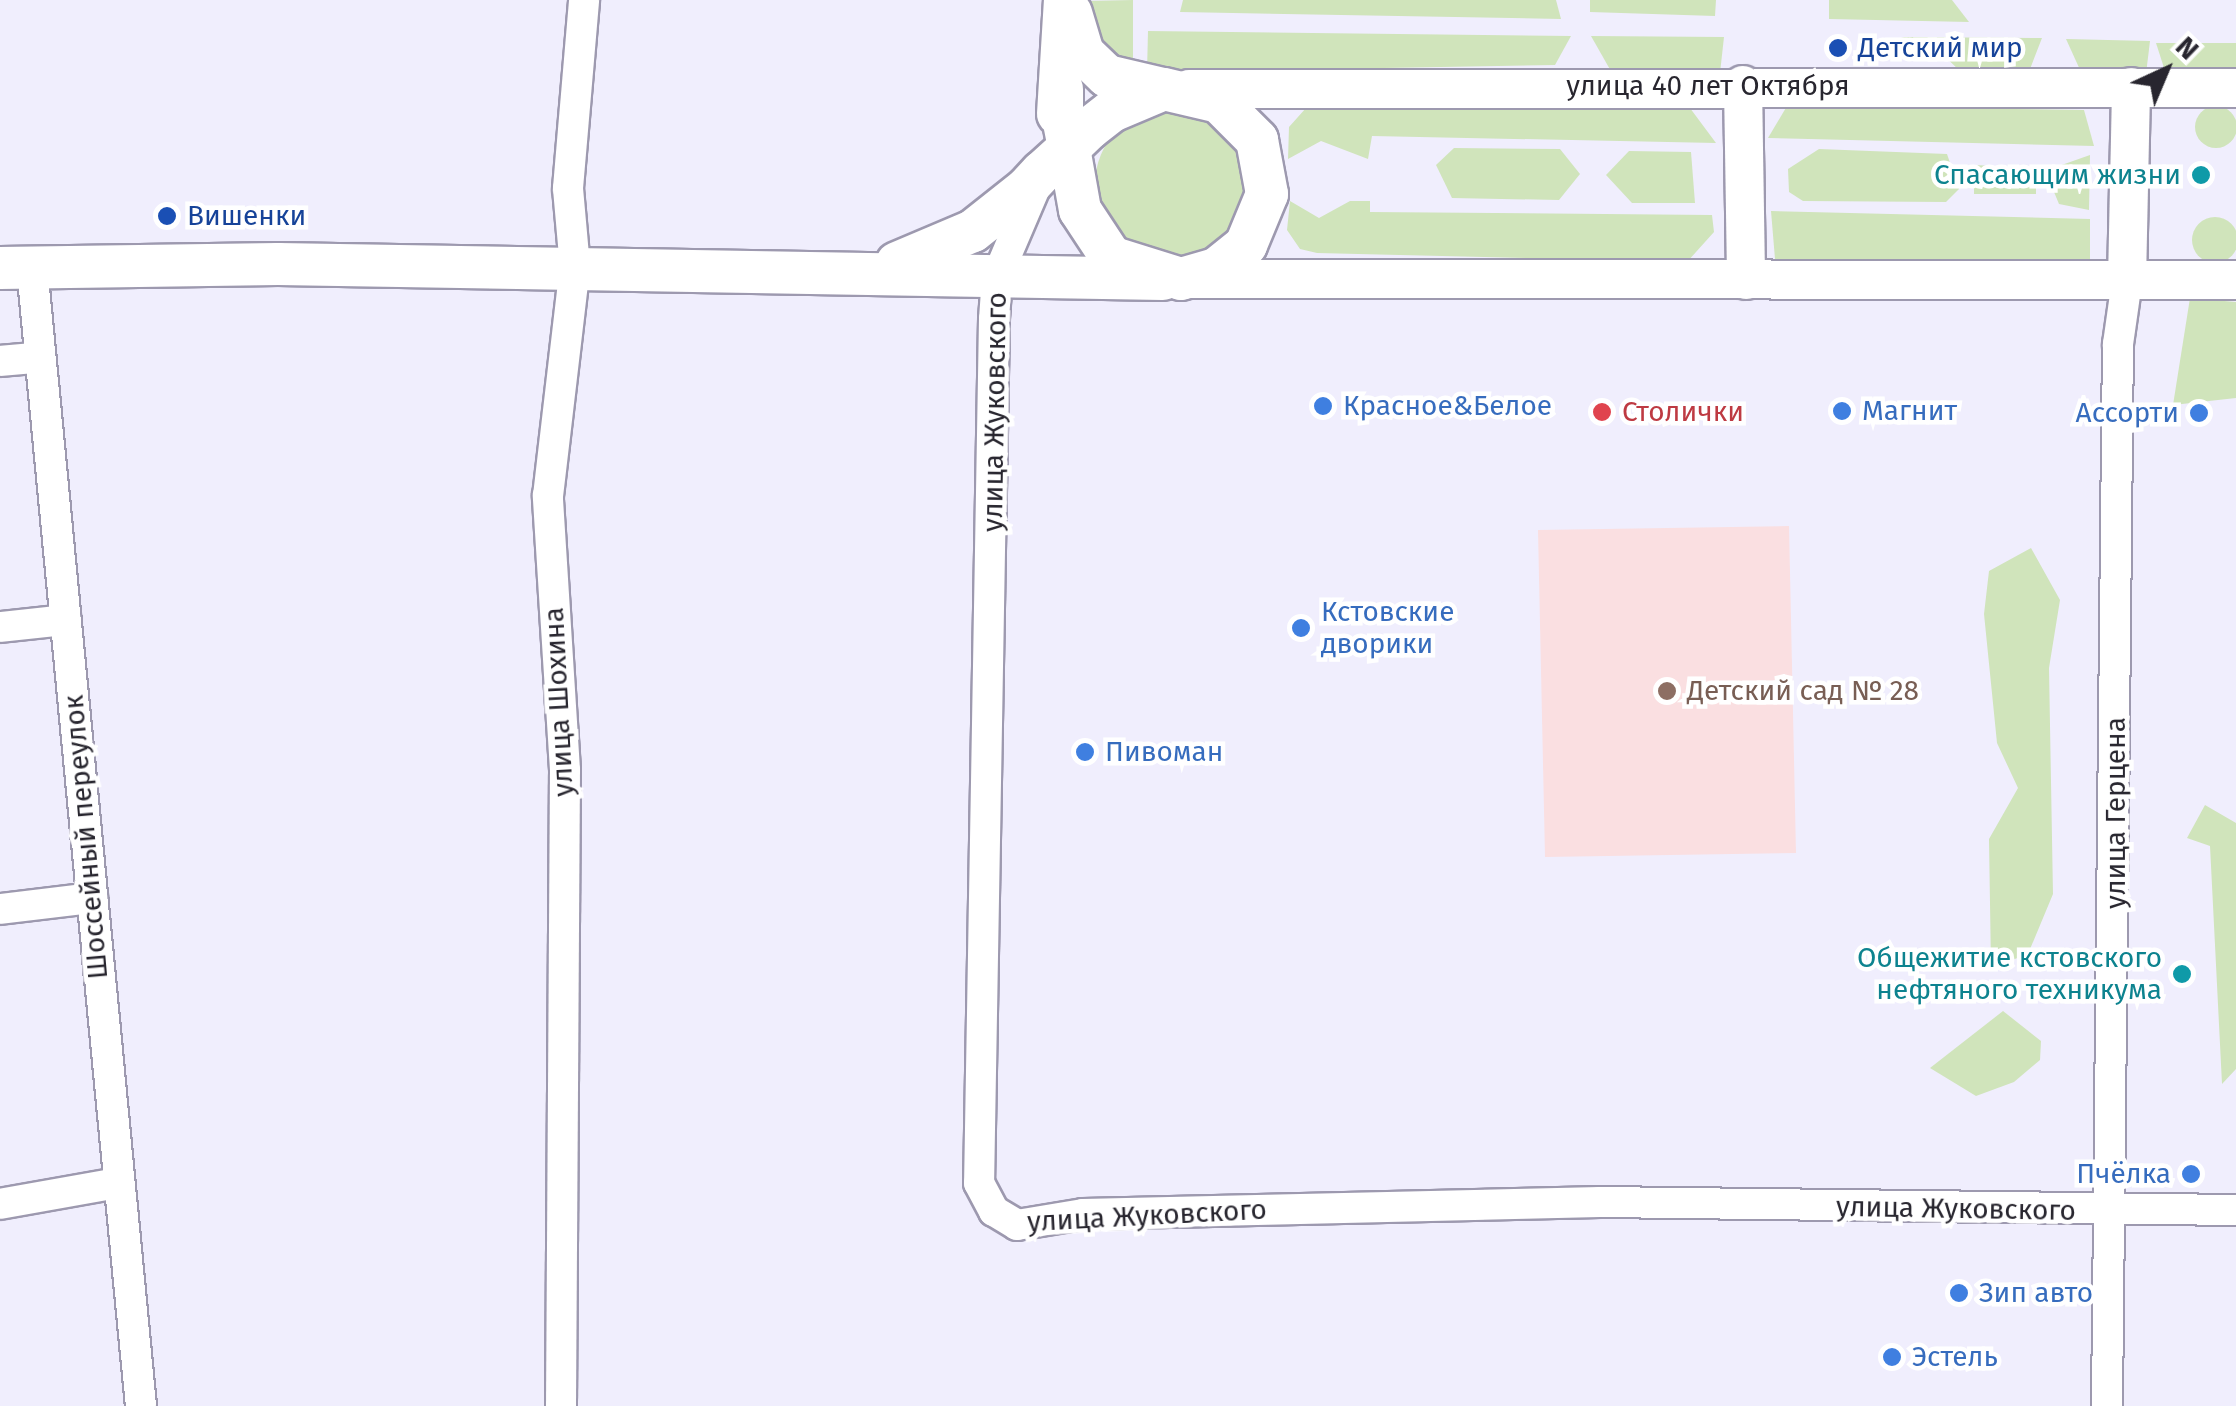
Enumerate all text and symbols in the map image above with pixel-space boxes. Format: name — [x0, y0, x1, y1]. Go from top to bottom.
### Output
north arrow — [2116, 20, 2216, 120]
text: N — [2169, 30, 2205, 66]
place label: Детский мир — [1858, 31, 2023, 65]
marker: Детский мир — [1827, 37, 1849, 59]
street label: улица 40 лет Октября — [1566, 69, 1850, 103]
place label: Спасающим жизни — [1934, 158, 2181, 192]
marker: Спасающим жизни — [2190, 164, 2212, 186]
place label: Вишенки — [187, 199, 306, 233]
marker: Вишенки — [156, 205, 178, 227]
street label: улица Жуковского — [976, 292, 1014, 532]
place label: Красное&Белое — [1343, 389, 1552, 423]
place label: Магнит — [1862, 394, 1957, 428]
marker: Красное&Белое — [1312, 395, 1334, 417]
place label: Столички — [1622, 395, 1744, 429]
place label: Ассорти — [2076, 396, 2179, 430]
marker: Магнит — [1831, 400, 1853, 422]
marker: Столички — [1591, 401, 1613, 423]
marker: Ассорти — [2188, 402, 2210, 424]
place label: Кстовские дворики — [1321, 595, 1454, 661]
street label: улица Шохина — [537, 606, 581, 798]
marker: Кстовские дворики — [1290, 617, 1312, 639]
place label: Детский сад № 28 — [1687, 674, 1919, 708]
marker: Детский сад № 28 — [1656, 680, 1678, 702]
street label: Шоссейный переулок — [57, 693, 115, 981]
street label: улица Герцена — [2099, 717, 2133, 909]
place label: Пивоман — [1105, 735, 1223, 769]
marker: Пивоман — [1074, 741, 1096, 763]
place label: Общежитие кстовского нефтяного техникума — [1857, 941, 2162, 1007]
marker: Общежитие кстовского нефтяного техникума — [2171, 963, 2193, 985]
place label: Пчёлка — [2076, 1157, 2171, 1191]
marker: Пчёлка — [2180, 1163, 2202, 1185]
street label: улица Жуковского — [1836, 1190, 2076, 1228]
street label: улица Жуковского — [1026, 1193, 1268, 1239]
place label: Зип авто — [1979, 1276, 2093, 1310]
marker: Зип авто — [1948, 1282, 1970, 1304]
place label: Эстель — [1912, 1340, 1998, 1374]
marker: Эстель — [1881, 1346, 1903, 1368]

